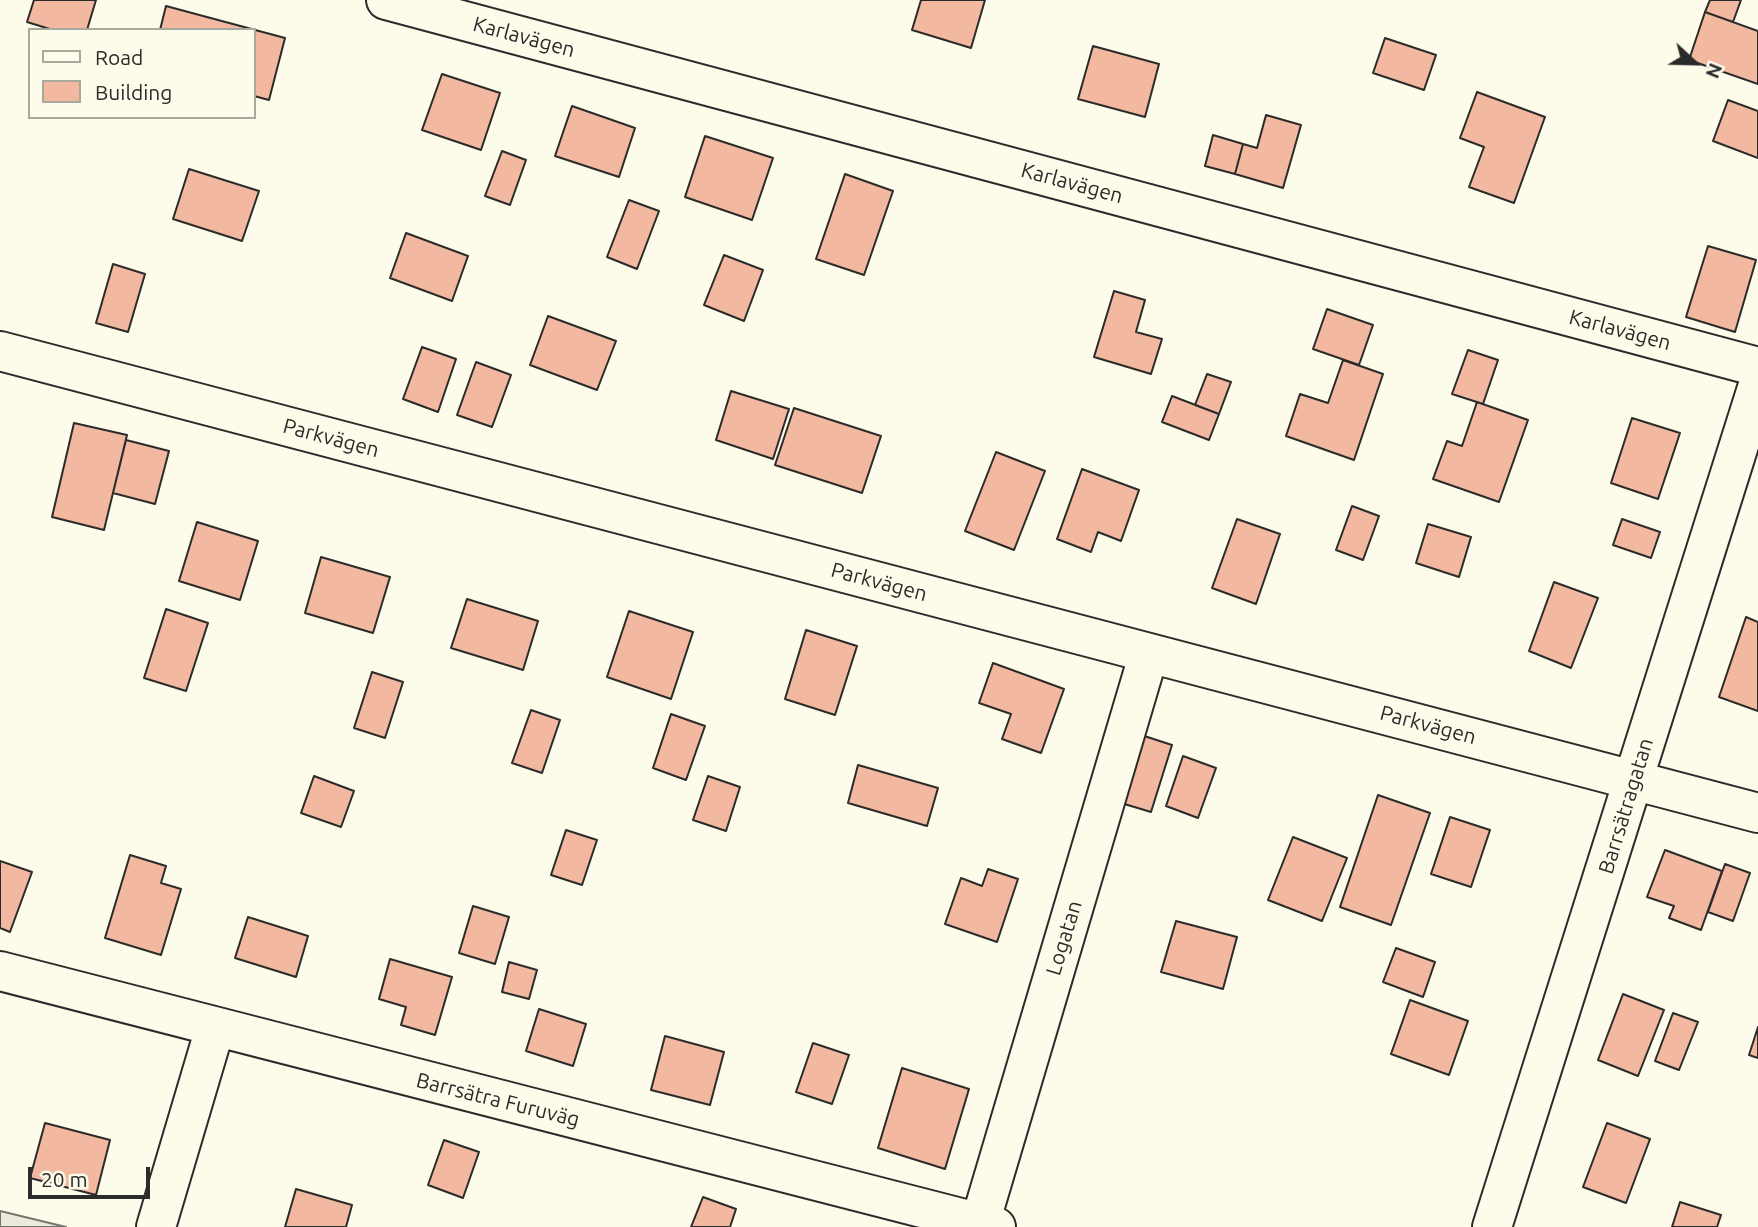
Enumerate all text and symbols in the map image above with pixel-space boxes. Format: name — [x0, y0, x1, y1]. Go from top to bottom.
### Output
street label: Karlavägen — [470, 11, 578, 63]
legend — [28, 28, 256, 119]
north arrow — [1660, 28, 1730, 98]
text: Road — [95, 45, 143, 69]
text: N — [1702, 60, 1727, 82]
text: Building — [95, 80, 172, 104]
street label: Karlavägen — [1018, 157, 1126, 209]
street label: Karlavägen — [1566, 304, 1674, 356]
street label: Parkvägen — [280, 413, 382, 463]
street label: Parkvägen — [828, 557, 930, 607]
street label: Parkvägen — [1377, 700, 1479, 750]
street label: Barrsätragatan — [1593, 735, 1659, 877]
street label: Logatan — [1041, 898, 1087, 978]
street label: Barrsätra Furuväg — [414, 1068, 582, 1132]
scale bar — [32, 1154, 154, 1198]
text: 20 m — [41, 1167, 88, 1191]

